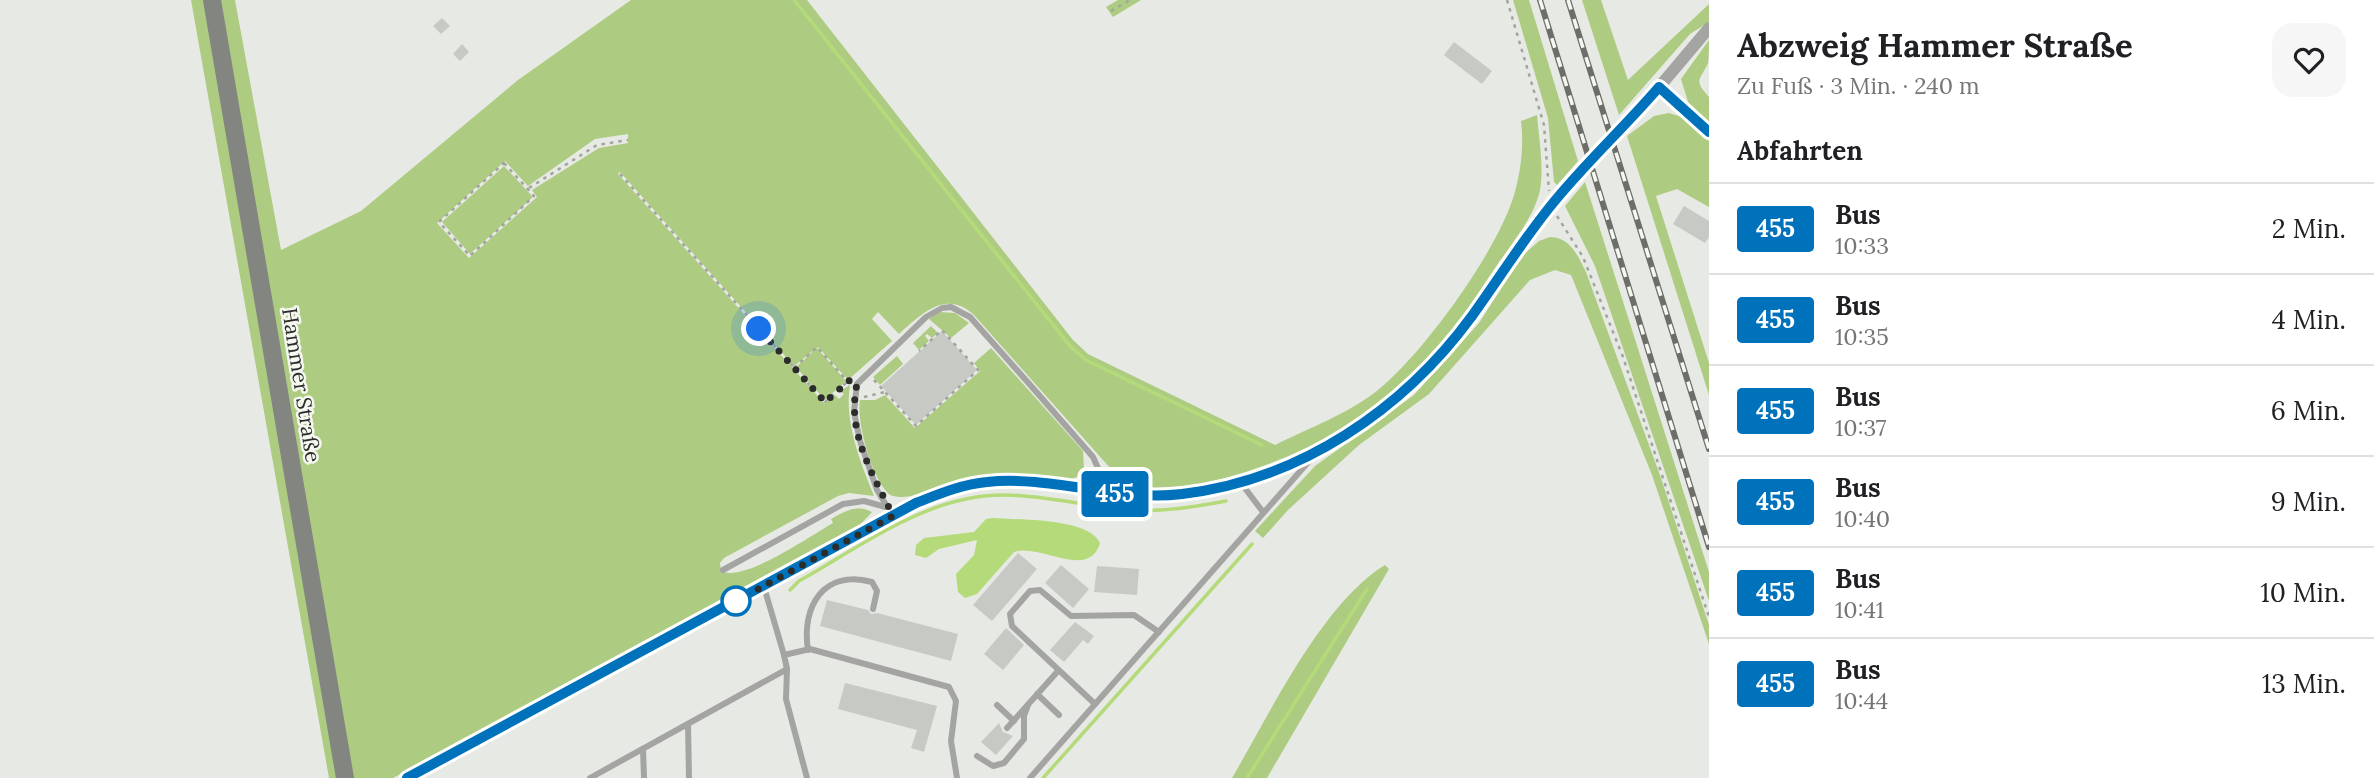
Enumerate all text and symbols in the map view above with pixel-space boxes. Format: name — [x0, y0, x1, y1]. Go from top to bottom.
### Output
button: heart — [2272, 23, 2346, 97]
text: Abzweig Hammer Straße — [1737, 24, 2133, 66]
text: Zu Fuß · 3 Min. · 240 m — [1737, 71, 1980, 100]
text: Abfahrten — [1737, 134, 1863, 167]
text: Bus — [1835, 198, 1881, 231]
text: 2 Min. — [2272, 212, 2346, 245]
text: 455 — [1756, 213, 1795, 244]
text: 10:33 — [1835, 231, 1889, 260]
text: Bus — [1835, 289, 1881, 322]
text: 4 Min. — [2272, 303, 2346, 336]
text: 455 — [1756, 304, 1795, 335]
street label: Hammer Straße — [276, 306, 327, 464]
your location — [741, 311, 776, 346]
text: 10:35 — [1835, 322, 1889, 351]
text: Bus — [1835, 380, 1881, 413]
text: 6 Min. — [2271, 394, 2346, 427]
text: 455 — [1756, 395, 1795, 426]
text: 10:37 — [1835, 413, 1886, 442]
line badge: 455 — [1075, 471, 1155, 517]
text: Bus — [1835, 471, 1881, 504]
text: 455 — [1095, 478, 1135, 509]
text: 9 Min. — [2271, 485, 2346, 518]
text: 455 — [1756, 486, 1795, 517]
text: 10:40 — [1835, 504, 1890, 533]
text: Bus — [1835, 562, 1881, 595]
text: 10 Min. — [2260, 576, 2346, 609]
text: 455 — [1756, 577, 1795, 608]
unlabelled marker — [721, 586, 751, 616]
text: 10:41 — [1835, 595, 1884, 624]
text: Bus — [1835, 653, 1881, 686]
text: 13 Min. — [2262, 667, 2346, 700]
text: 455 — [1756, 668, 1795, 699]
text: 10:44 — [1835, 686, 1888, 715]

